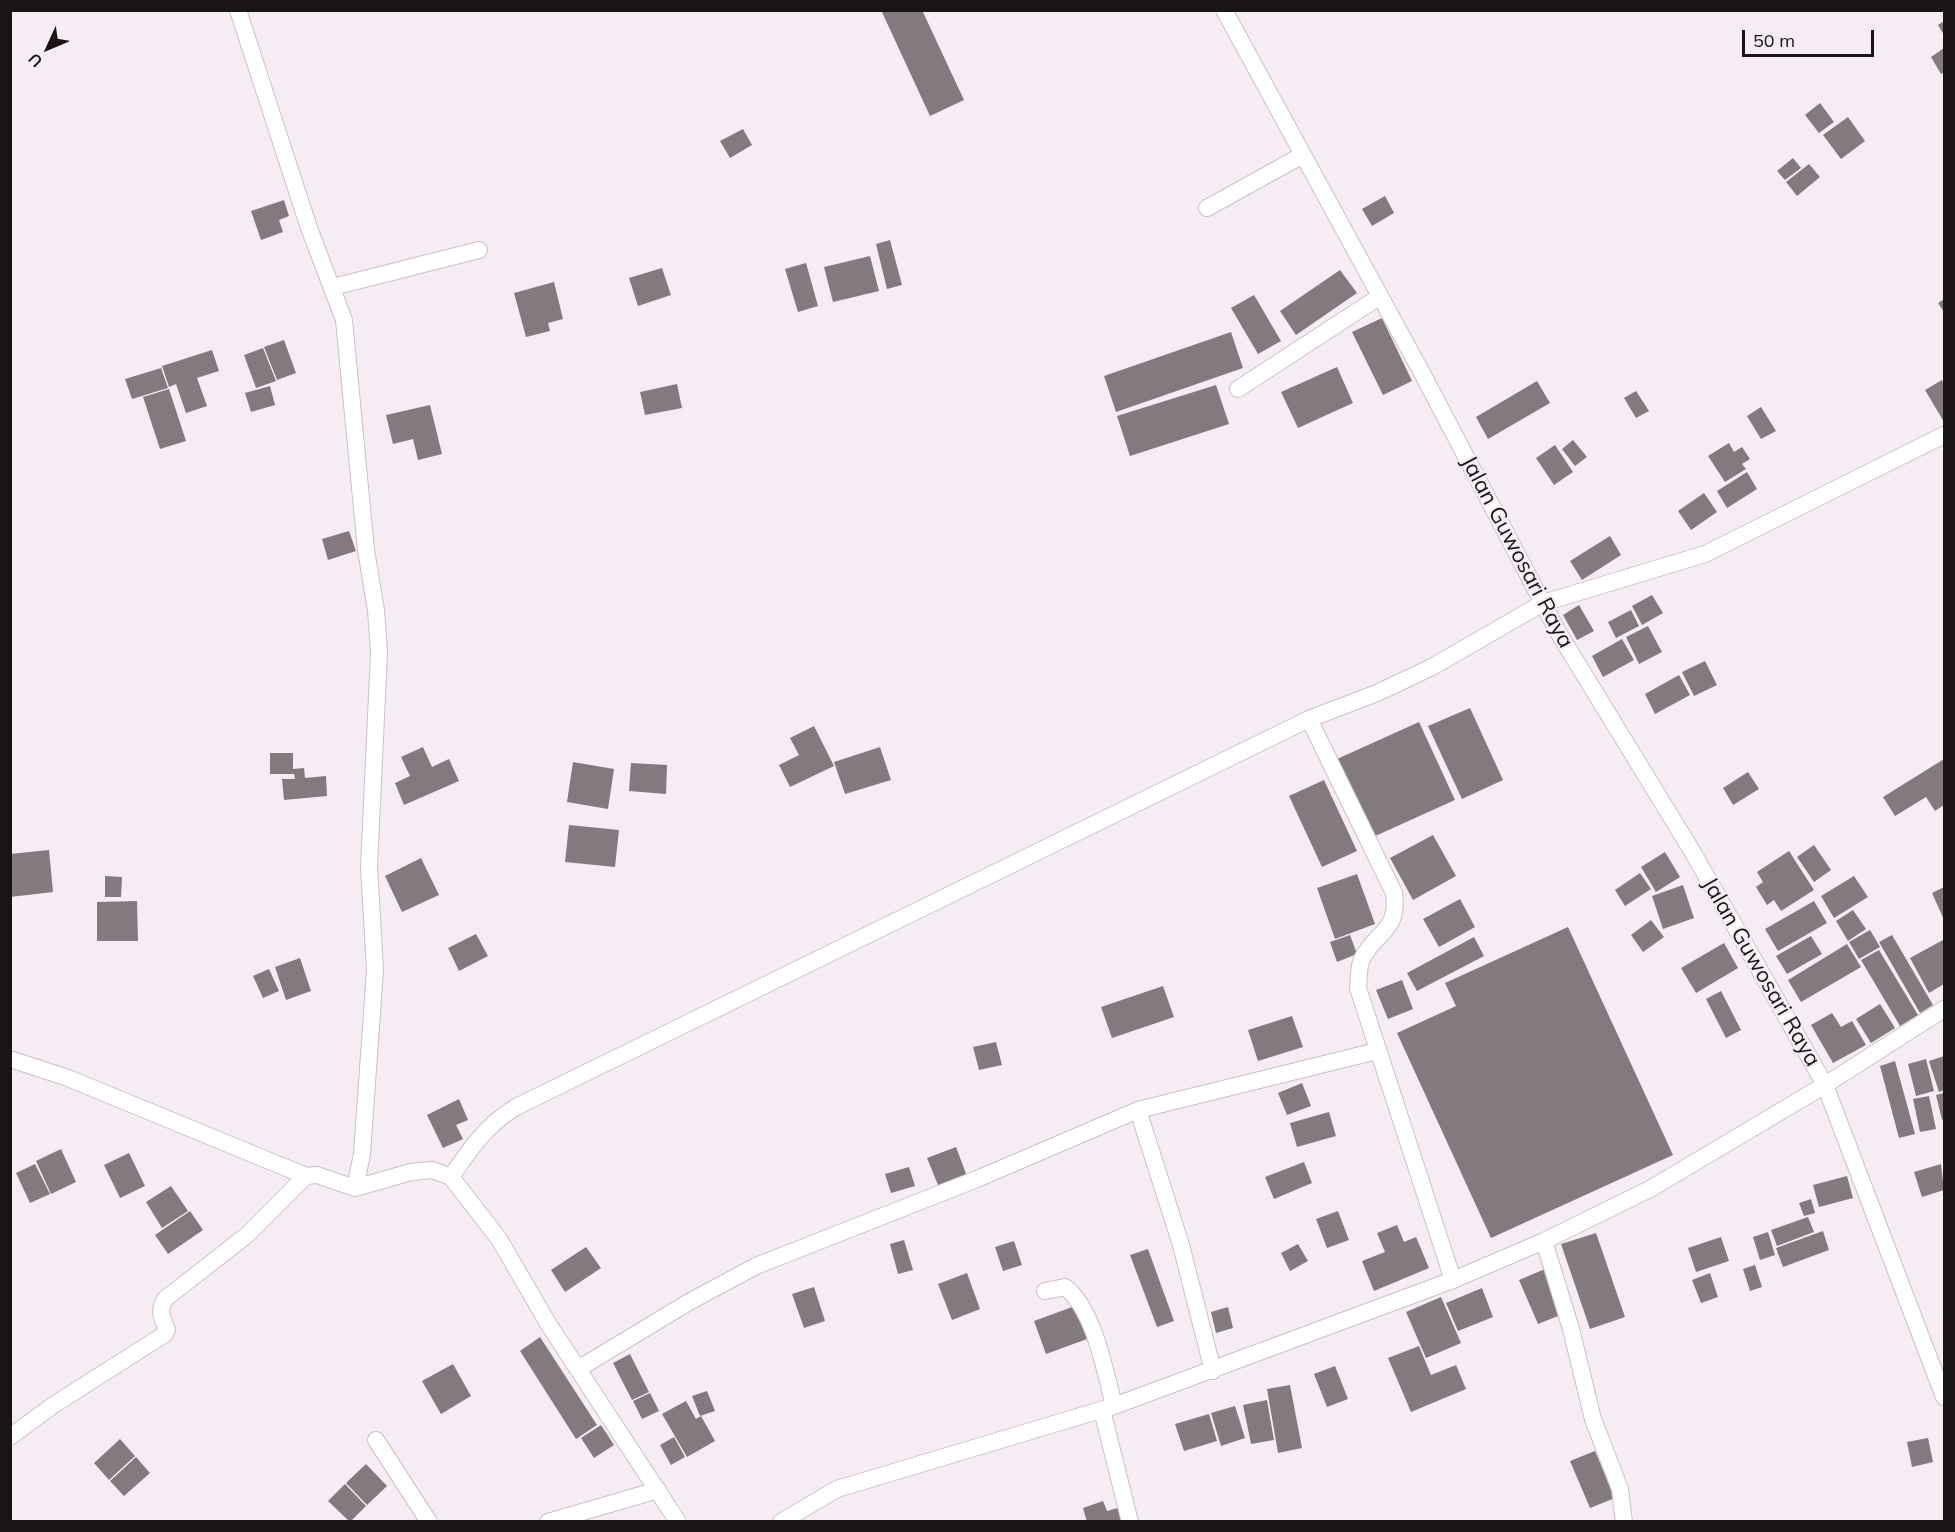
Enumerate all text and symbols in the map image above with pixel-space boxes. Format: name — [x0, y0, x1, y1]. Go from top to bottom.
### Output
north arrow — [18, 18, 78, 78]
scale bar — [1745, 18, 1877, 56]
text: 50 m — [1753, 29, 1795, 52]
text: U — [24, 49, 46, 72]
street label: Jalan Guwosari Raya — [1455, 451, 1579, 653]
street label: Jalan Guwosari Raya — [1696, 873, 1826, 1071]

